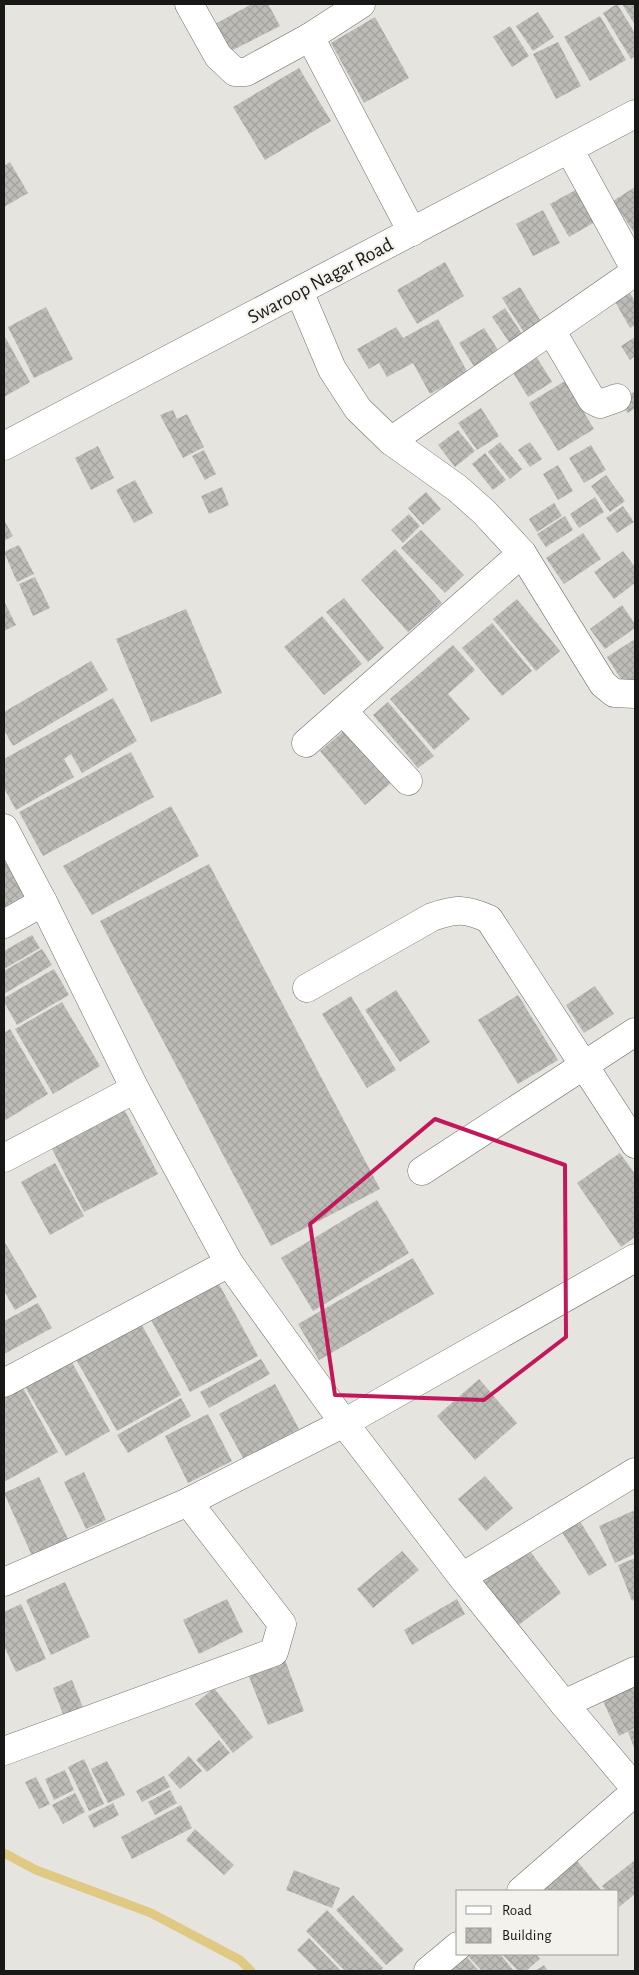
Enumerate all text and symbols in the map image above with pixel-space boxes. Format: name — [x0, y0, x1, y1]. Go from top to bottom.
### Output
street label: Swaroop Nagar Road — [245, 234, 396, 328]
legend — [456, 1890, 619, 1955]
text: Road — [502, 1903, 532, 1918]
text: Building — [502, 1928, 552, 1943]

